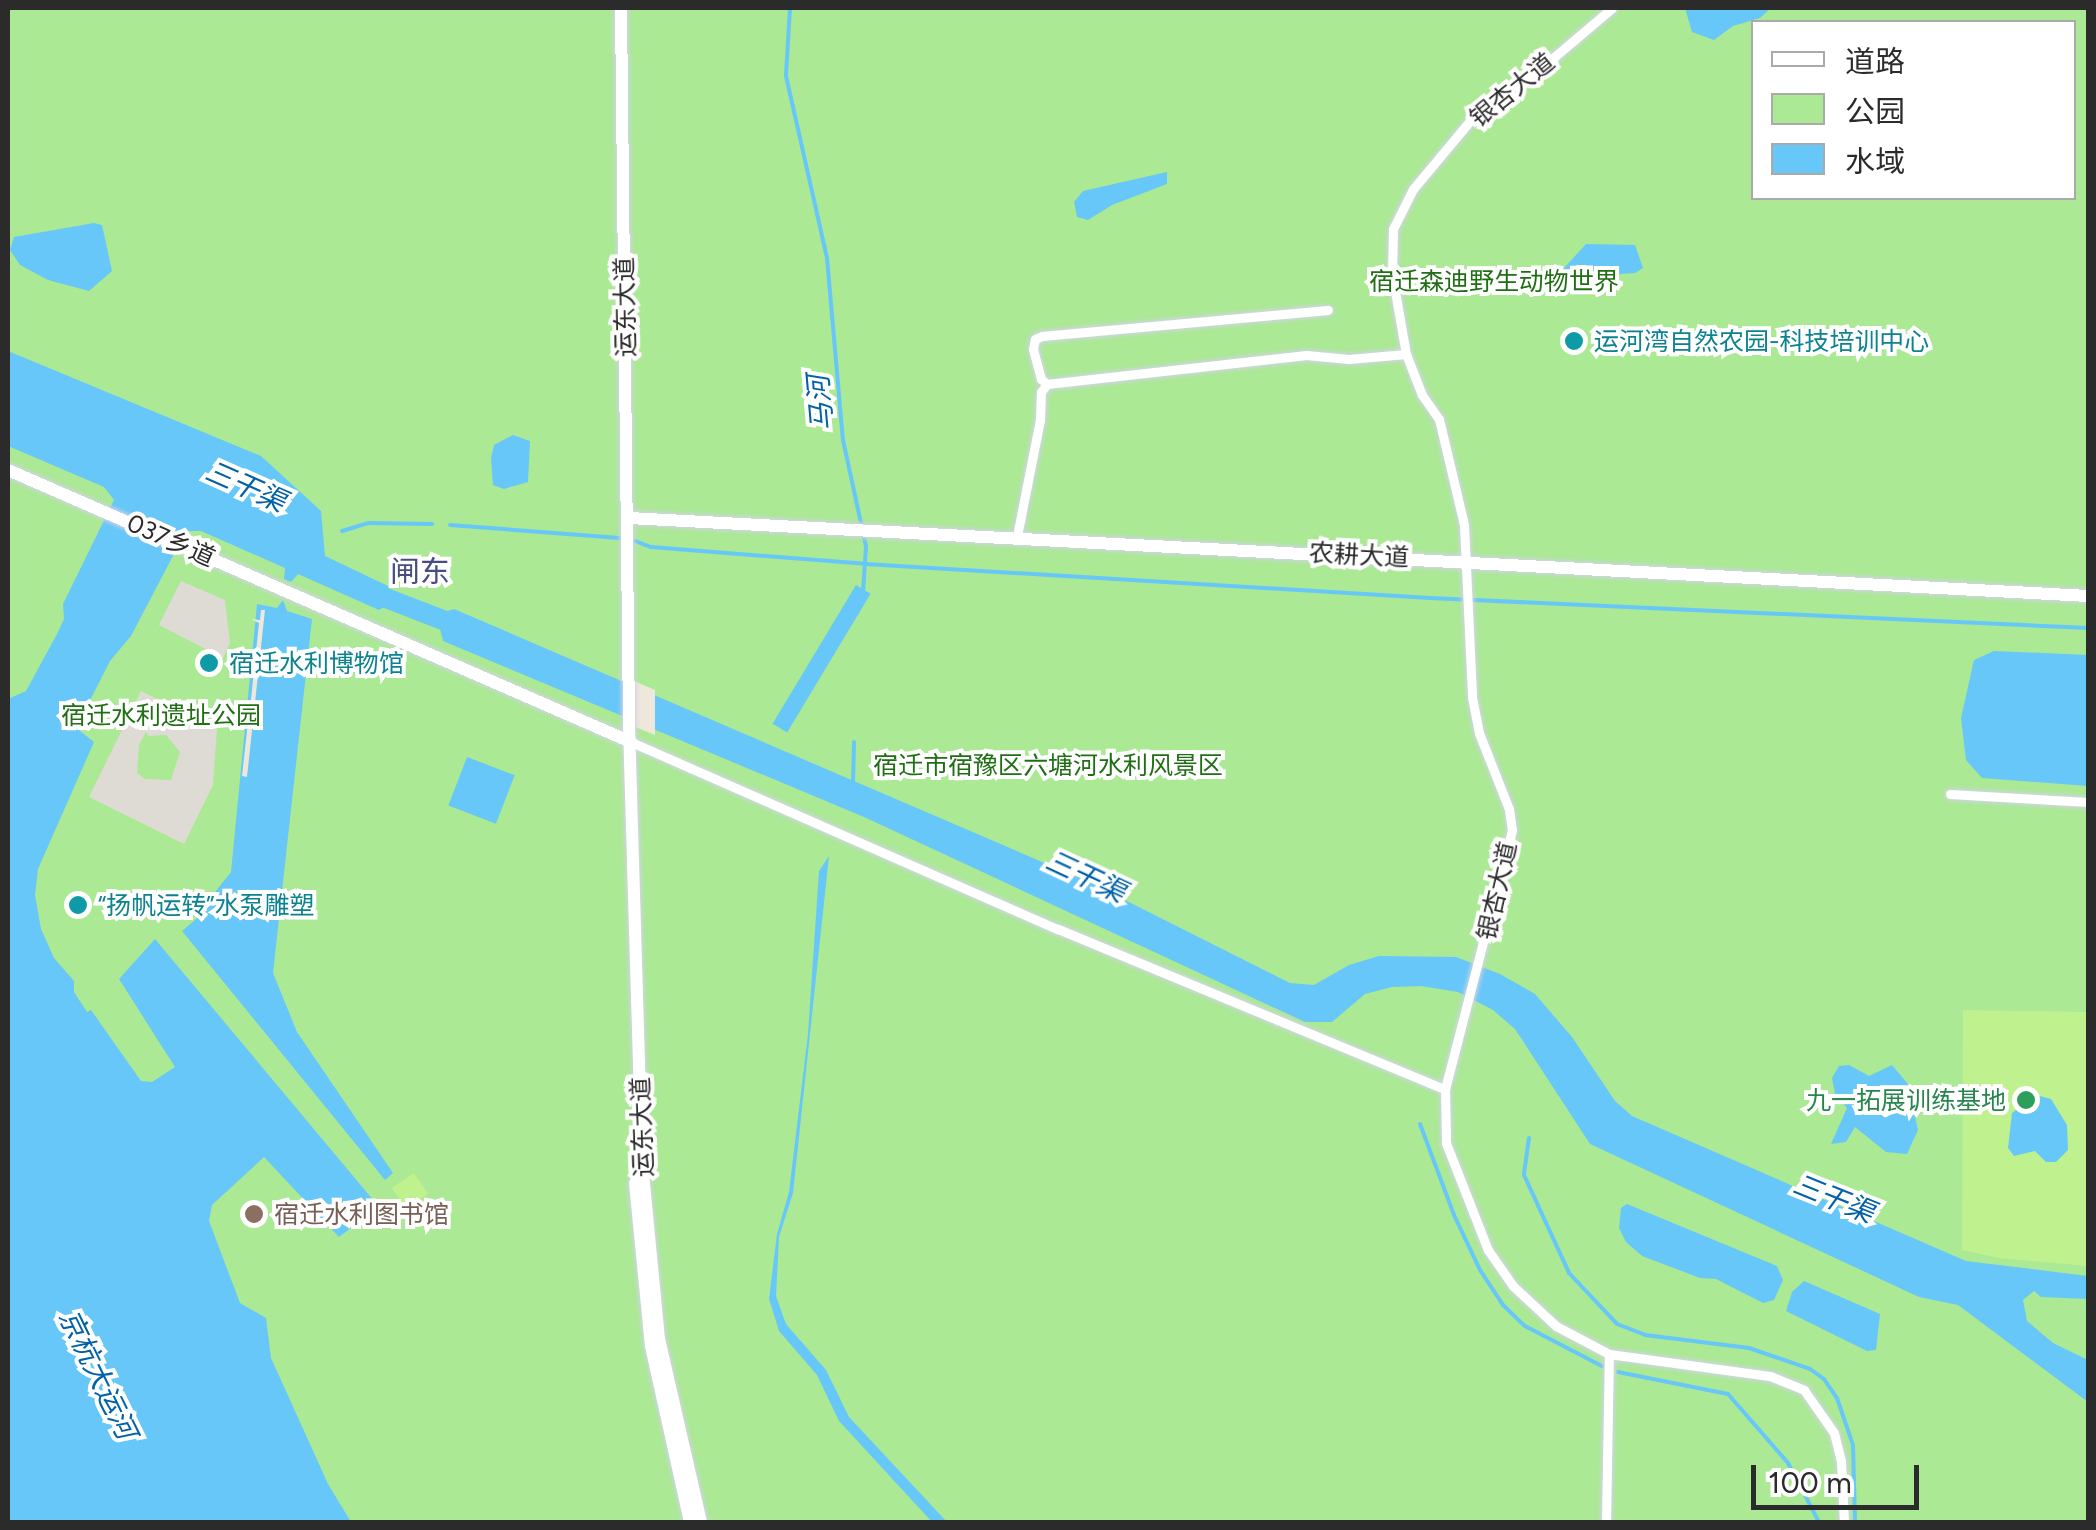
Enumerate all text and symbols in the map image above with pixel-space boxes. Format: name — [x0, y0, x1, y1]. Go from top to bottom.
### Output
legend — [1751, 20, 2076, 200]
text: 道路 — [1845, 43, 1905, 80]
street label: 银杏大道 — [1464, 47, 1560, 133]
text: 公园 — [1845, 93, 1905, 130]
text: 水域 — [1845, 143, 1905, 180]
street label: 运东大道 — [609, 257, 641, 357]
park label: 宿迁森迪野生动物世界 — [1369, 266, 1619, 296]
place label: 运河湾自然农园-科技培训中心 — [1594, 326, 1929, 356]
marker: 运河湾自然农园-科技培训中心 — [1563, 330, 1585, 352]
water label: 马河 — [801, 374, 839, 432]
water label: 三干渠 — [201, 454, 291, 518]
street label: 037乡道 — [122, 507, 220, 573]
street label: 农耕大道 — [1308, 537, 1410, 573]
district label: 闸东 — [390, 554, 450, 590]
place label: 宿迁水利博物馆 — [229, 648, 404, 678]
marker: 宿迁水利博物馆 — [198, 652, 220, 674]
park label: 宿迁水利遗址公园 — [61, 700, 261, 730]
park label: 宿迁市宿豫区六塘河水利风景区 — [873, 750, 1223, 780]
street label: 银杏大道 — [1471, 839, 1523, 943]
water label: 三干渠 — [1041, 843, 1131, 909]
place label: “扬帆运转”水泵雕塑 — [98, 890, 314, 920]
marker: “扬帆运转”水泵雕塑 — [67, 894, 89, 916]
street label: 运东大道 — [625, 1077, 659, 1177]
place label: 九一拓展训练基地 — [1806, 1085, 2006, 1115]
marker: 九一拓展训练基地 — [2015, 1089, 2037, 1111]
water label: 三干渠 — [1789, 1167, 1879, 1229]
place label: 宿迁水利图书馆 — [274, 1199, 449, 1229]
marker: 宿迁水利图书馆 — [243, 1203, 265, 1225]
water label: 京杭大运河 — [52, 1304, 144, 1444]
scale bar — [1756, 1445, 1924, 1507]
text: 100 m — [1768, 1464, 1852, 1501]

